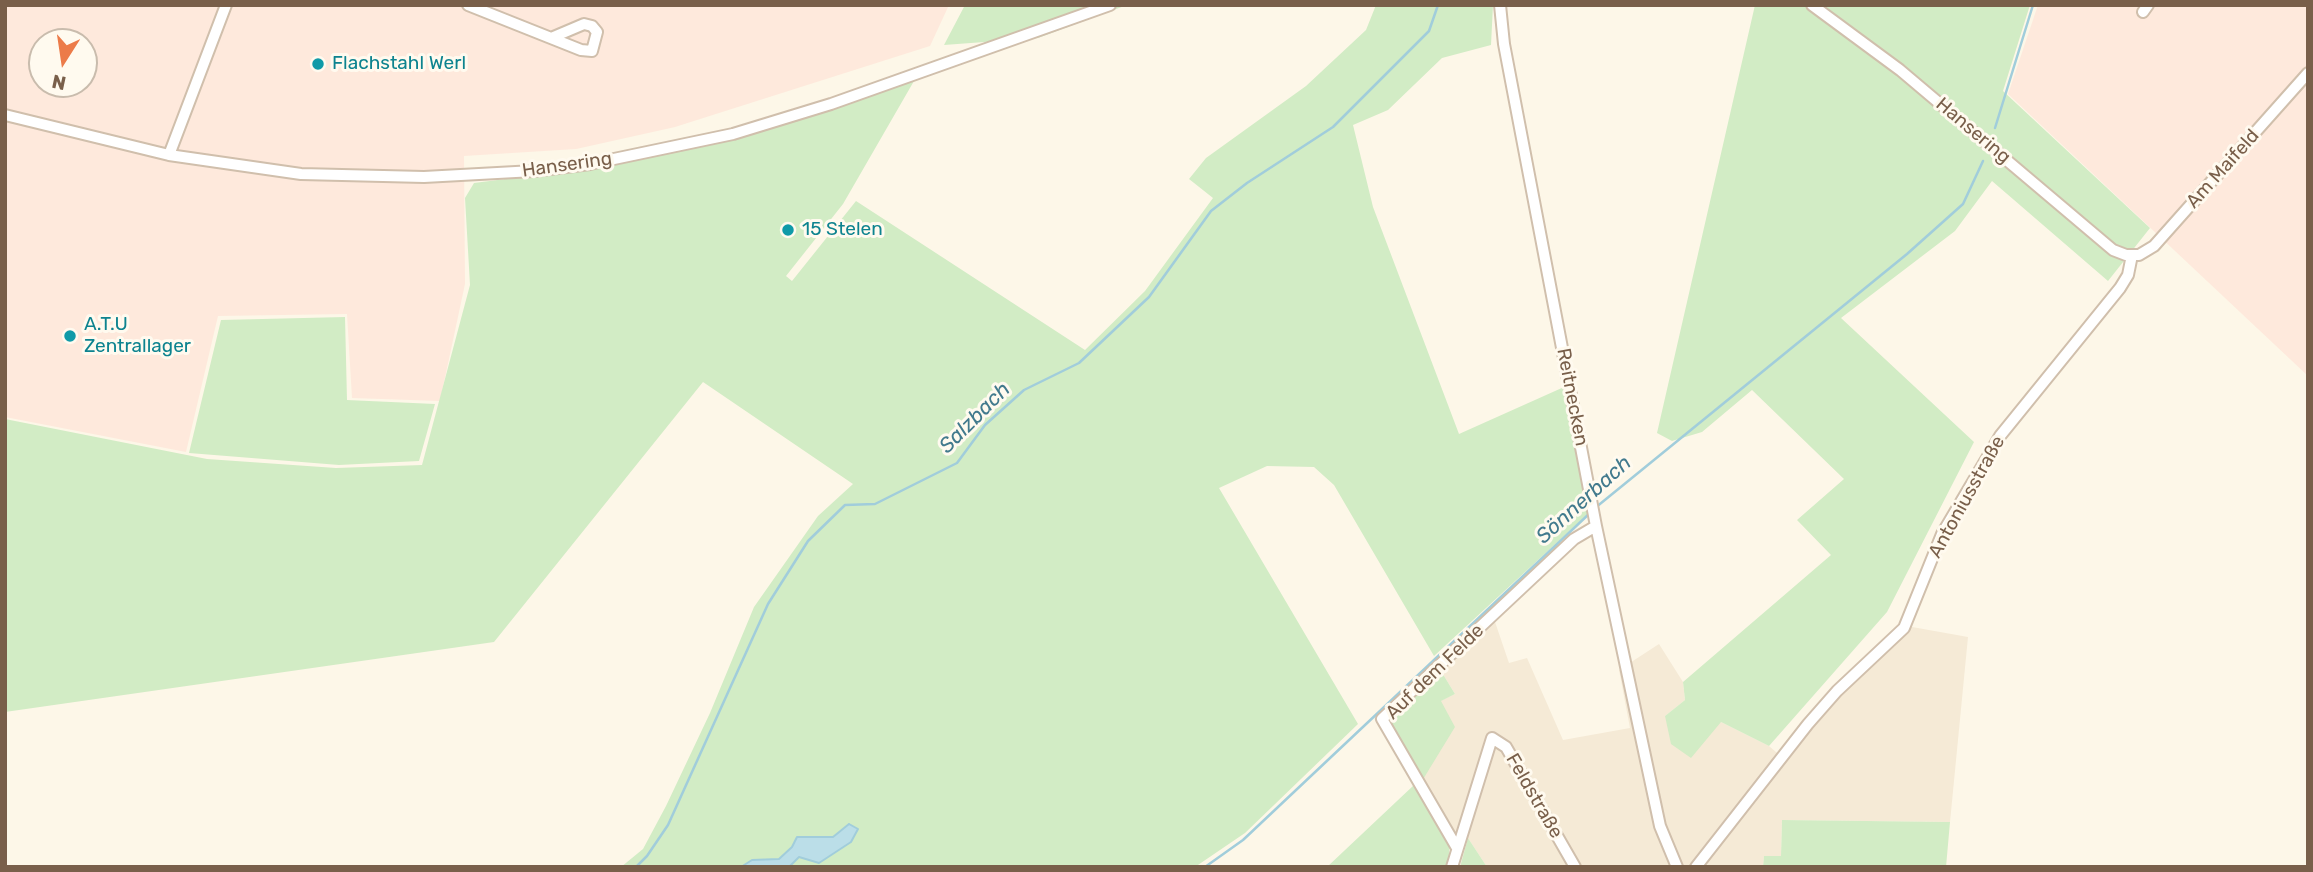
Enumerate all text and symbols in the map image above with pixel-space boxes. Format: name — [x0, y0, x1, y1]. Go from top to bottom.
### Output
north arrow — [28, 28, 98, 98]
place label: Flachstahl Werl — [332, 53, 466, 75]
marker: Flachstahl Werl — [310, 56, 326, 72]
text: N — [50, 69, 68, 95]
street label: Hansering — [1931, 93, 2015, 169]
street label: Am Maifeld — [2182, 125, 2264, 213]
street label: Hansering — [521, 147, 613, 183]
place label: 15 Stelen — [802, 219, 883, 241]
marker: 15 Stelen — [780, 222, 796, 238]
place label: A.T.U Zentrallager — [84, 314, 191, 358]
marker: A.T.U Zentrallager — [62, 328, 78, 344]
street label: Reitnecken — [1551, 346, 1593, 448]
water label: Salzbach — [934, 377, 1016, 459]
street label: Antoniusstraße — [1924, 432, 2010, 562]
water label: Sönnerbach — [1531, 451, 1637, 549]
street label: Auf dem Felde — [1381, 619, 1489, 725]
street label: Feldstraße — [1501, 750, 1567, 842]

